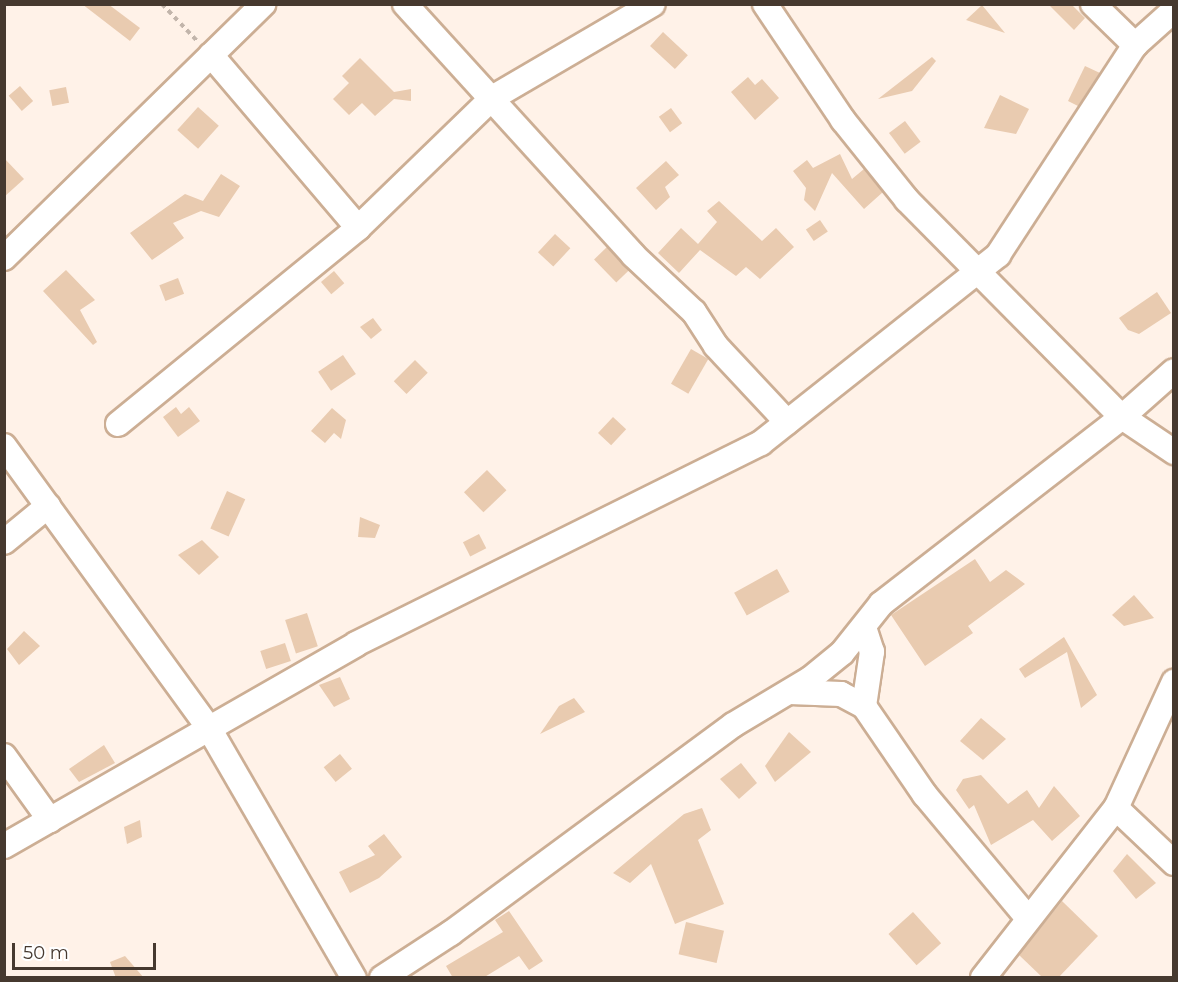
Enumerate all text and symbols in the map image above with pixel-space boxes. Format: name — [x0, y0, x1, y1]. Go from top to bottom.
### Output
scale bar — [15, 931, 159, 969]
text: 50 m — [23, 942, 69, 964]

